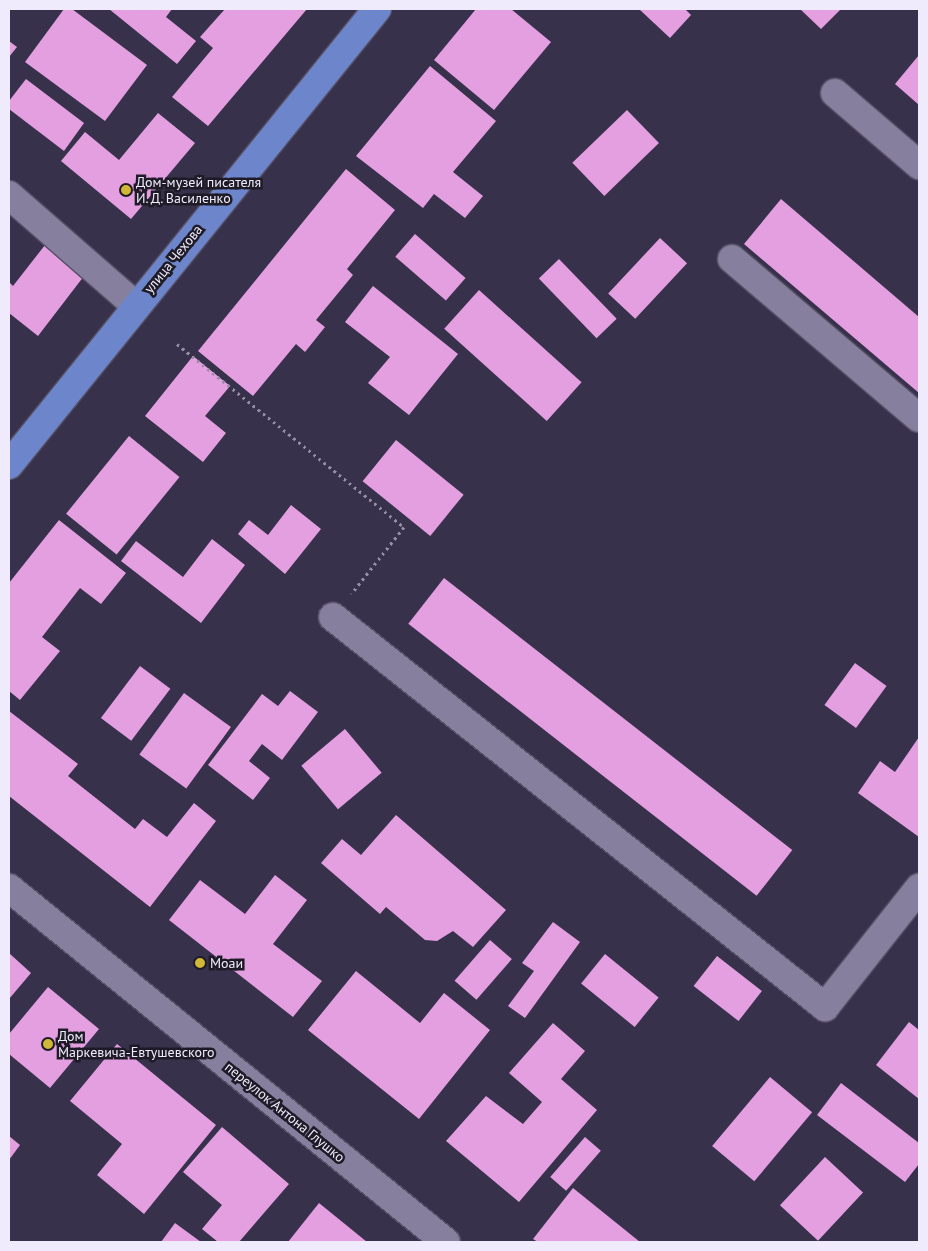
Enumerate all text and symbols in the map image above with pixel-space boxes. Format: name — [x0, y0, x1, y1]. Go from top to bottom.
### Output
place label: Дом-музей писателя И. Д. Василенко — [136, 174, 261, 206]
marker: Дом-музей писателя И. Д. Василенко — [120, 184, 132, 196]
street label: улица Чехова — [140, 221, 206, 297]
place label: Моаи — [210, 955, 243, 971]
marker: Моаи — [194, 957, 206, 969]
place label: Дом Маркевича-Евтушевского — [58, 1028, 215, 1060]
marker: Дом Маркевича-Евтушевского — [42, 1038, 54, 1050]
street label: переулок Антона Глушко — [221, 1058, 349, 1166]

